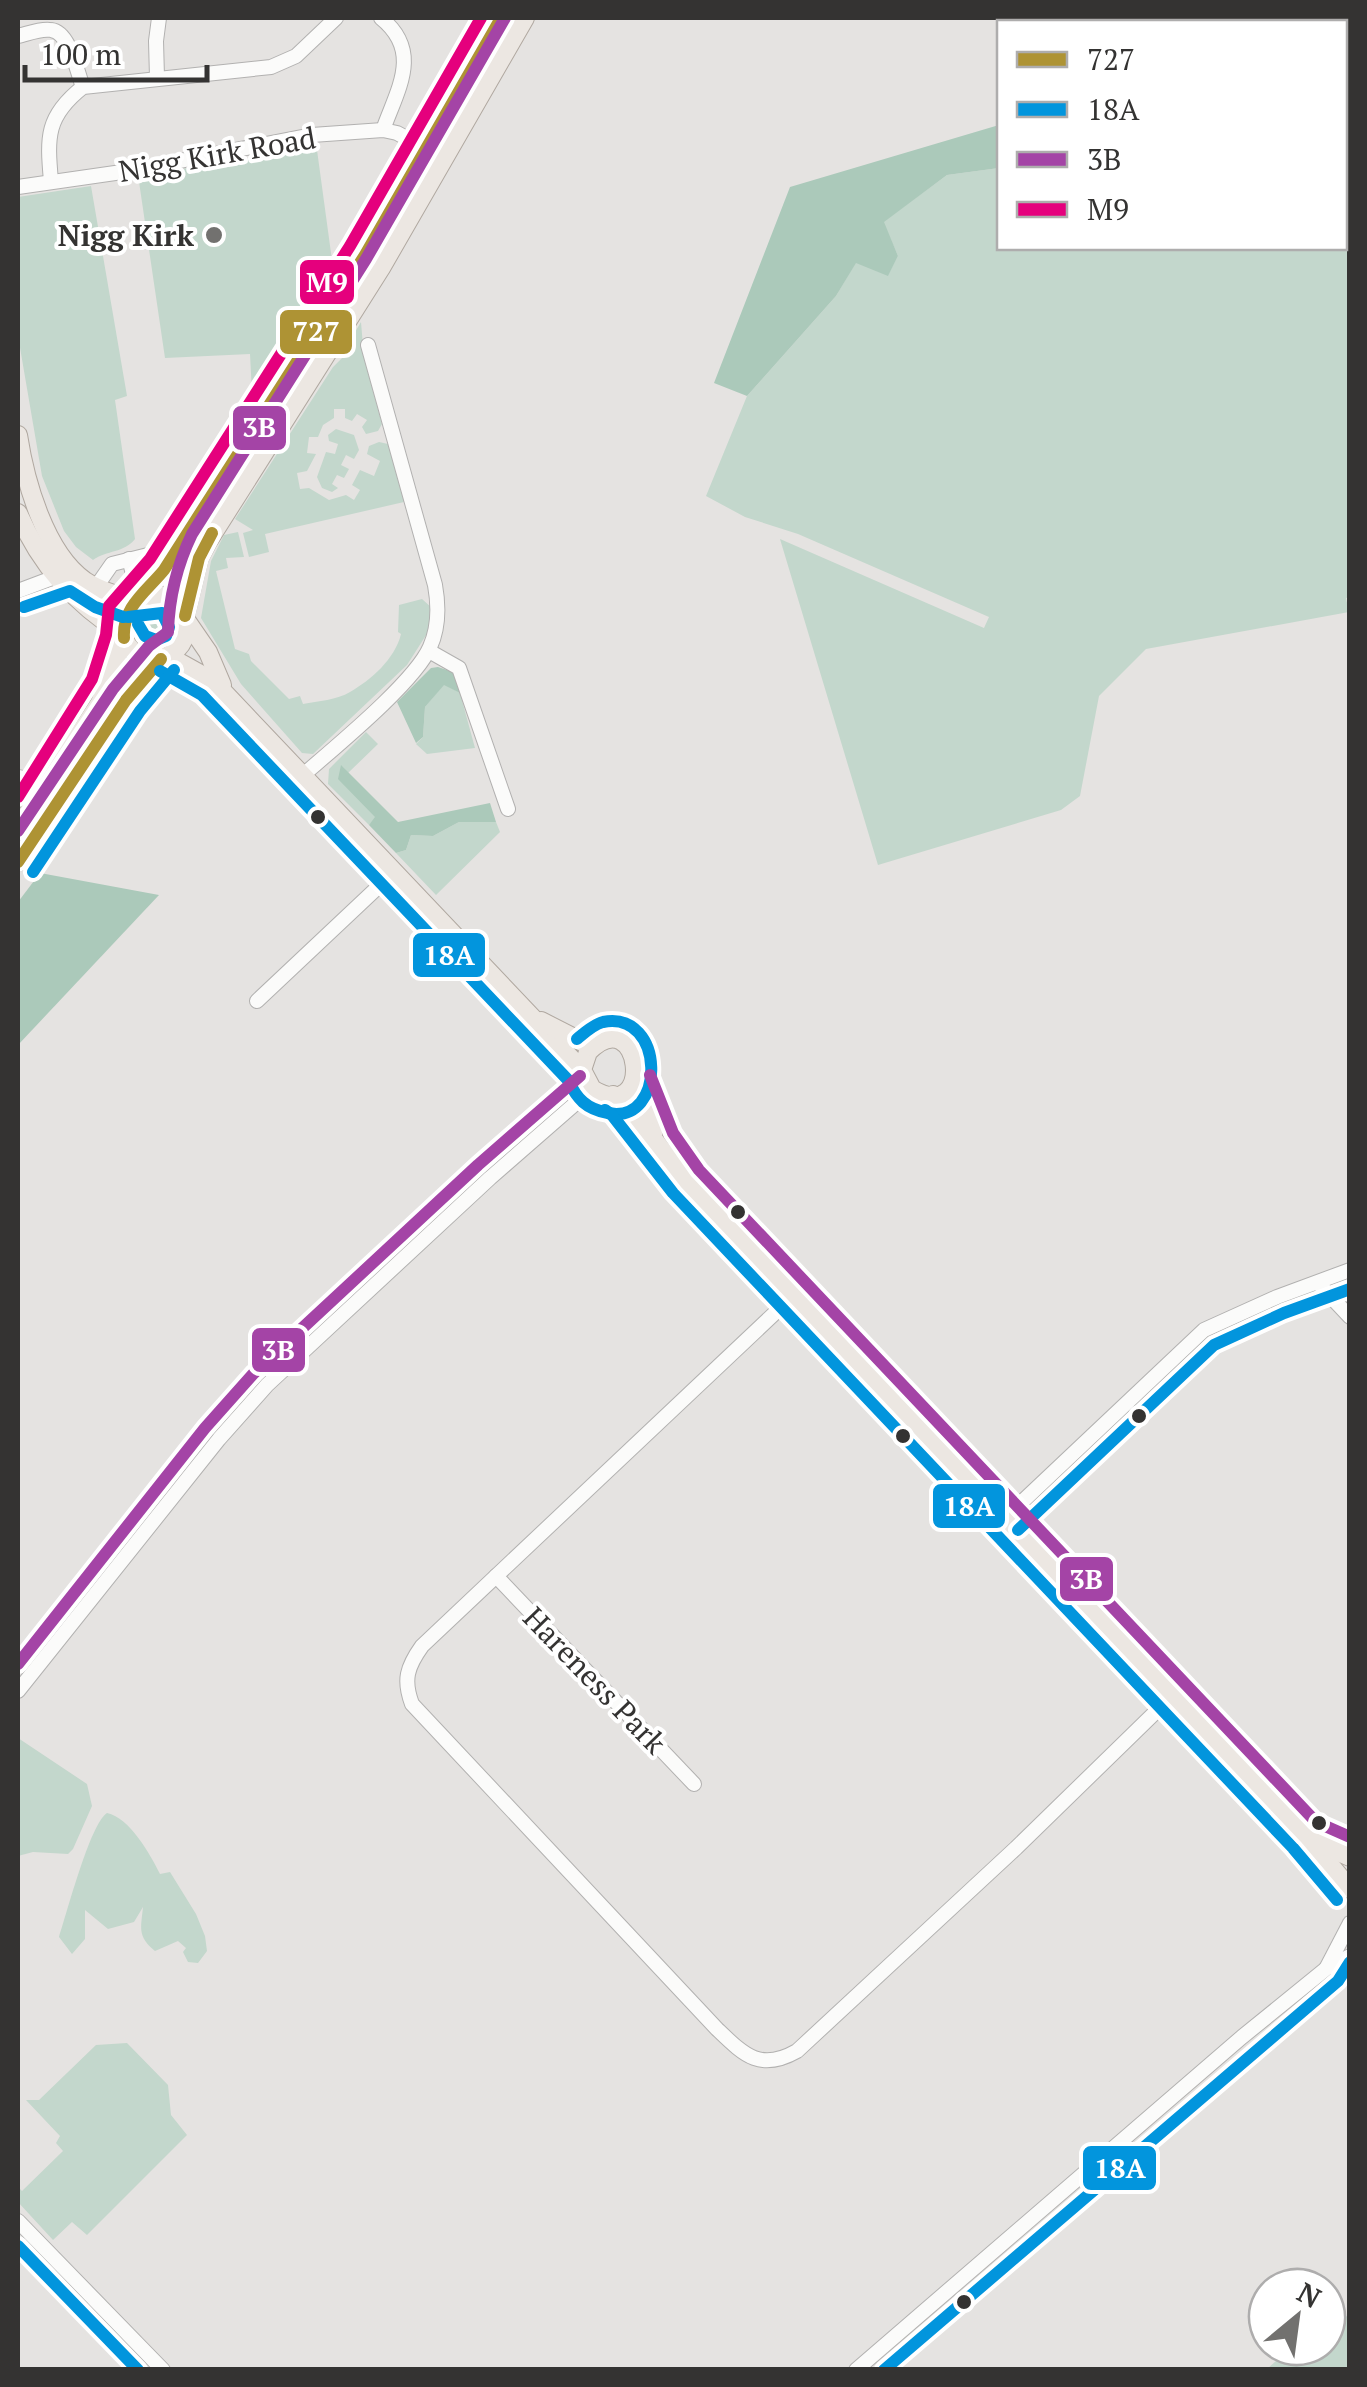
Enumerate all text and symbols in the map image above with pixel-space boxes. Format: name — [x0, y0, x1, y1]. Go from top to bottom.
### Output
scale bar — [25, 20, 208, 82]
legend — [997, 20, 1347, 250]
text: 100 m — [40, 34, 121, 74]
text: 727 — [1087, 39, 1135, 79]
text: 18A — [1087, 89, 1140, 129]
street label: Nigg Kirk Road — [115, 117, 319, 191]
text: 3B — [1087, 139, 1121, 179]
text: M9 — [1087, 189, 1129, 229]
place label: Nigg Kirk — [58, 215, 195, 255]
marker: Nigg Kirk — [203, 224, 225, 246]
line badge: M9 — [298, 258, 356, 306]
text: M9 — [306, 263, 348, 300]
line badge: 727 — [278, 308, 354, 356]
text: 727 — [292, 312, 340, 349]
line badge: 3B — [231, 404, 288, 452]
text: 3B — [242, 408, 276, 445]
unlabelled marker — [308, 807, 328, 827]
line badge: 18A — [411, 931, 487, 979]
text: 18A — [423, 936, 476, 973]
unlabelled marker — [728, 1202, 748, 1222]
line badge: 3B — [250, 1326, 307, 1374]
text: 3B — [261, 1331, 295, 1368]
unlabelled marker — [1129, 1406, 1149, 1426]
unlabelled marker — [893, 1426, 913, 1446]
line badge: 18A — [931, 1482, 1007, 1530]
text: 18A — [943, 1487, 996, 1524]
line badge: 3B — [1058, 1555, 1115, 1603]
text: 3B — [1069, 1560, 1103, 1597]
street label: Hareness Park — [515, 1598, 676, 1763]
unlabelled marker — [1309, 1813, 1329, 1833]
line badge: 18A — [1081, 2144, 1158, 2192]
text: 18A — [1094, 2149, 1147, 2186]
north arrow — [1247, 2267, 1347, 2367]
text: N — [1291, 2273, 1328, 2316]
unlabelled marker — [954, 2292, 974, 2312]

